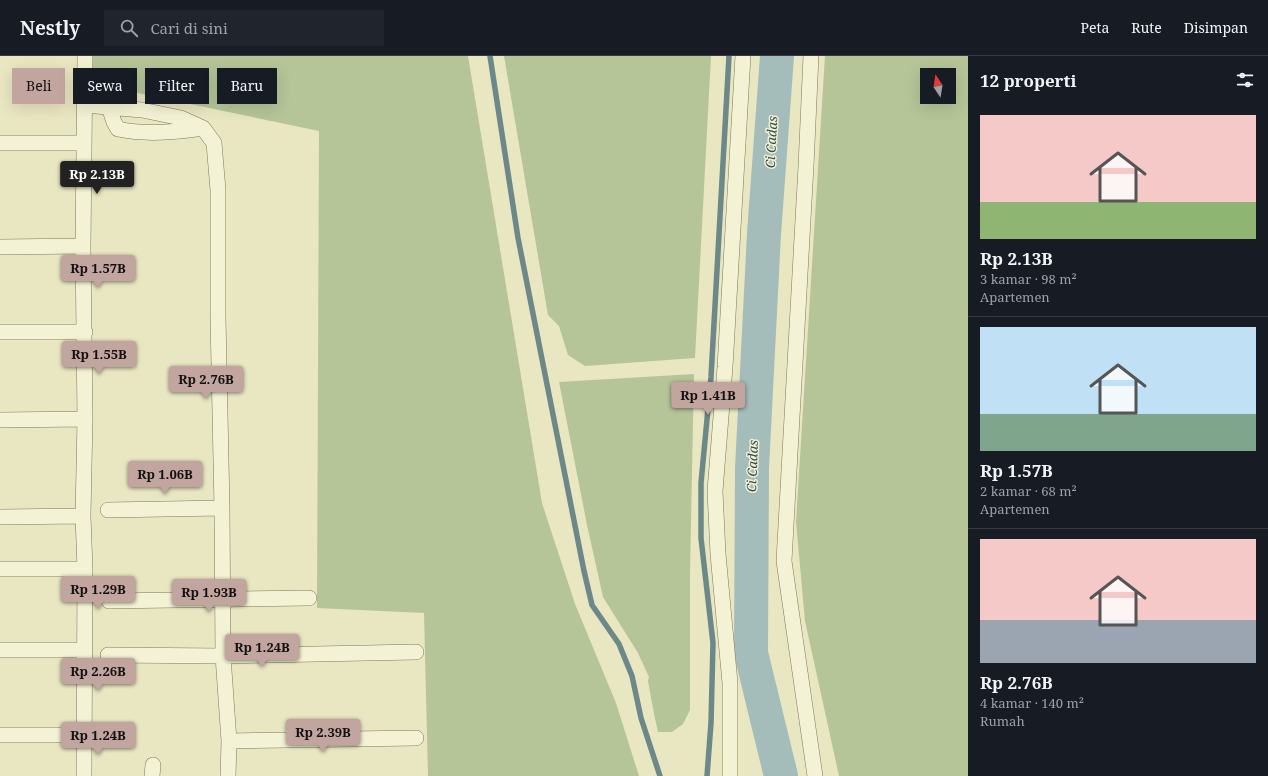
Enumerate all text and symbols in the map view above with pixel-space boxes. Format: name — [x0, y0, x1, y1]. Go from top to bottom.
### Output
search box — [104, 10, 384, 46]
text: Nestly — [20, 15, 80, 41]
icon: search — [118, 17, 140, 39]
text: Cari di sini — [150, 18, 228, 38]
text: Peta — [1081, 18, 1109, 37]
text: Rute — [1131, 18, 1162, 37]
text: Disimpan — [1184, 18, 1248, 37]
chip: Beli — [12, 68, 65, 104]
chip: Sewa — [73, 68, 137, 104]
chip: Filter — [145, 68, 209, 104]
chip: Baru — [217, 68, 277, 104]
north arrow — [920, 68, 956, 104]
map controls — [920, 68, 956, 104]
text: 12 properti — [980, 69, 1076, 92]
icon: filters — [1234, 69, 1256, 91]
water label: Ci Cadas — [761, 115, 781, 169]
icon: home — [1082, 141, 1154, 213]
pin: Rp 2.13B — [56, 161, 138, 195]
text: Rp 2.13B — [69, 165, 125, 183]
text: Rp 2.13B — [980, 247, 1053, 270]
pin: Rp 1.57B — [57, 255, 139, 289]
text: Rp 1.57B — [70, 259, 126, 277]
text: 3 kamar · 98 m² — [980, 270, 1077, 288]
text: Apartemen — [980, 288, 1050, 306]
pin: Rp 1.55B — [58, 341, 140, 375]
text: Rp 1.55B — [71, 345, 127, 363]
icon: home — [1082, 353, 1154, 425]
pin: Rp 2.76B — [165, 366, 247, 400]
text: Rp 2.76B — [178, 370, 234, 388]
pin: Rp 1.41B — [667, 382, 749, 416]
text: Rp 1.41B — [680, 386, 736, 404]
water label: Ci Cadas — [742, 440, 762, 492]
text: Rp 1.57B — [980, 459, 1053, 482]
pin: Rp 1.06B — [124, 461, 206, 495]
text: Rp 1.06B — [137, 465, 193, 483]
text: 2 kamar · 68 m² — [980, 482, 1077, 500]
text: Apartemen — [980, 500, 1050, 518]
icon: home — [1082, 565, 1154, 637]
pin: Rp 1.29B — [57, 576, 139, 610]
pin: Rp 1.93B — [168, 579, 250, 613]
text: Rp 1.29B — [70, 580, 126, 598]
text: Rp 1.93B — [181, 583, 237, 601]
pin: Rp 1.24B — [221, 634, 303, 668]
text: Rp 1.24B — [234, 638, 290, 656]
pin: Rp 2.26B — [57, 658, 139, 692]
text: Rp 2.26B — [70, 662, 126, 680]
text: Rp 2.76B — [980, 671, 1053, 694]
text: 4 kamar · 140 m² — [980, 694, 1084, 712]
text: Rumah — [980, 712, 1025, 730]
pin: Rp 2.39B — [282, 719, 364, 753]
pin: Rp 1.24B — [57, 722, 139, 756]
text: Rp 2.39B — [295, 723, 351, 741]
text: Rp 1.24B — [70, 726, 126, 744]

